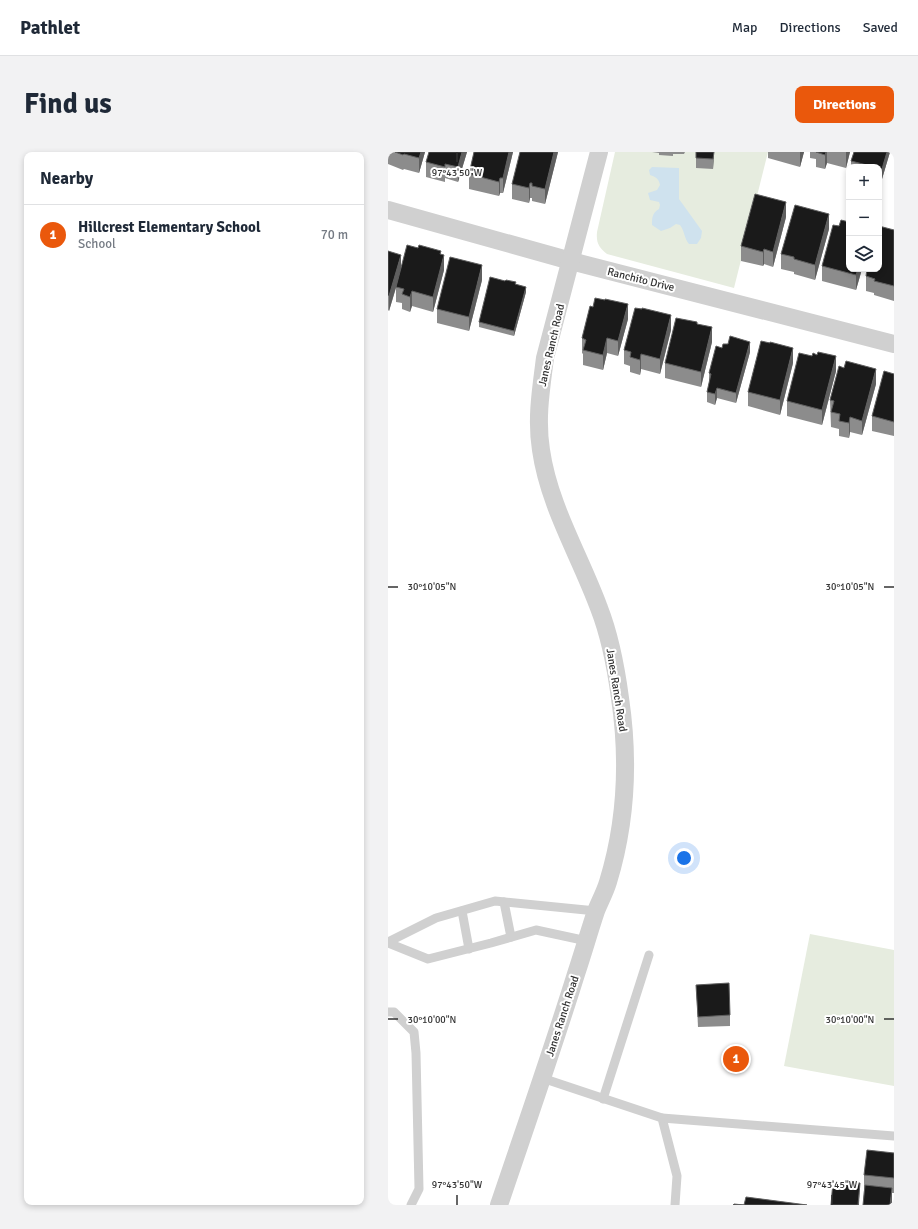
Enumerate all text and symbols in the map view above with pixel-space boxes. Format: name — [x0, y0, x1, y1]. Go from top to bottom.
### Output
text: Pathlet — [20, 16, 80, 40]
text: Map — [732, 19, 758, 36]
text: Directions — [780, 19, 841, 36]
text: Saved — [863, 19, 898, 36]
button: Directions — [795, 86, 894, 123]
text: Find us — [24, 87, 112, 121]
map controls — [846, 164, 882, 272]
button: + — [846, 164, 882, 200]
text: 97°43'50"W — [432, 167, 483, 179]
text: Nearby — [40, 168, 93, 189]
button: − — [846, 200, 882, 236]
text: Hillcrest Elementary School — [78, 218, 261, 236]
text: 1 — [49, 227, 57, 243]
text: 70 m — [321, 227, 348, 243]
text: School — [78, 236, 116, 252]
button: layers — [846, 236, 882, 272]
street label: Ranchito Drive — [606, 265, 676, 294]
street label: Janes Ranch Road — [536, 302, 567, 388]
text: 30°10'05"N — [408, 581, 456, 593]
text: 30°10'05"N — [826, 581, 874, 593]
street label: Janes Ranch Road — [604, 647, 630, 733]
your location — [674, 848, 694, 868]
street label: Janes Ranch Road — [543, 974, 582, 1058]
text: 30°10'00"N — [408, 1014, 456, 1026]
text: 30°10'00"N — [826, 1014, 874, 1026]
pin: 1 — [723, 1044, 749, 1074]
text: 97°43'50"W — [432, 1179, 483, 1191]
text: 97°43'45"W — [807, 1179, 858, 1191]

